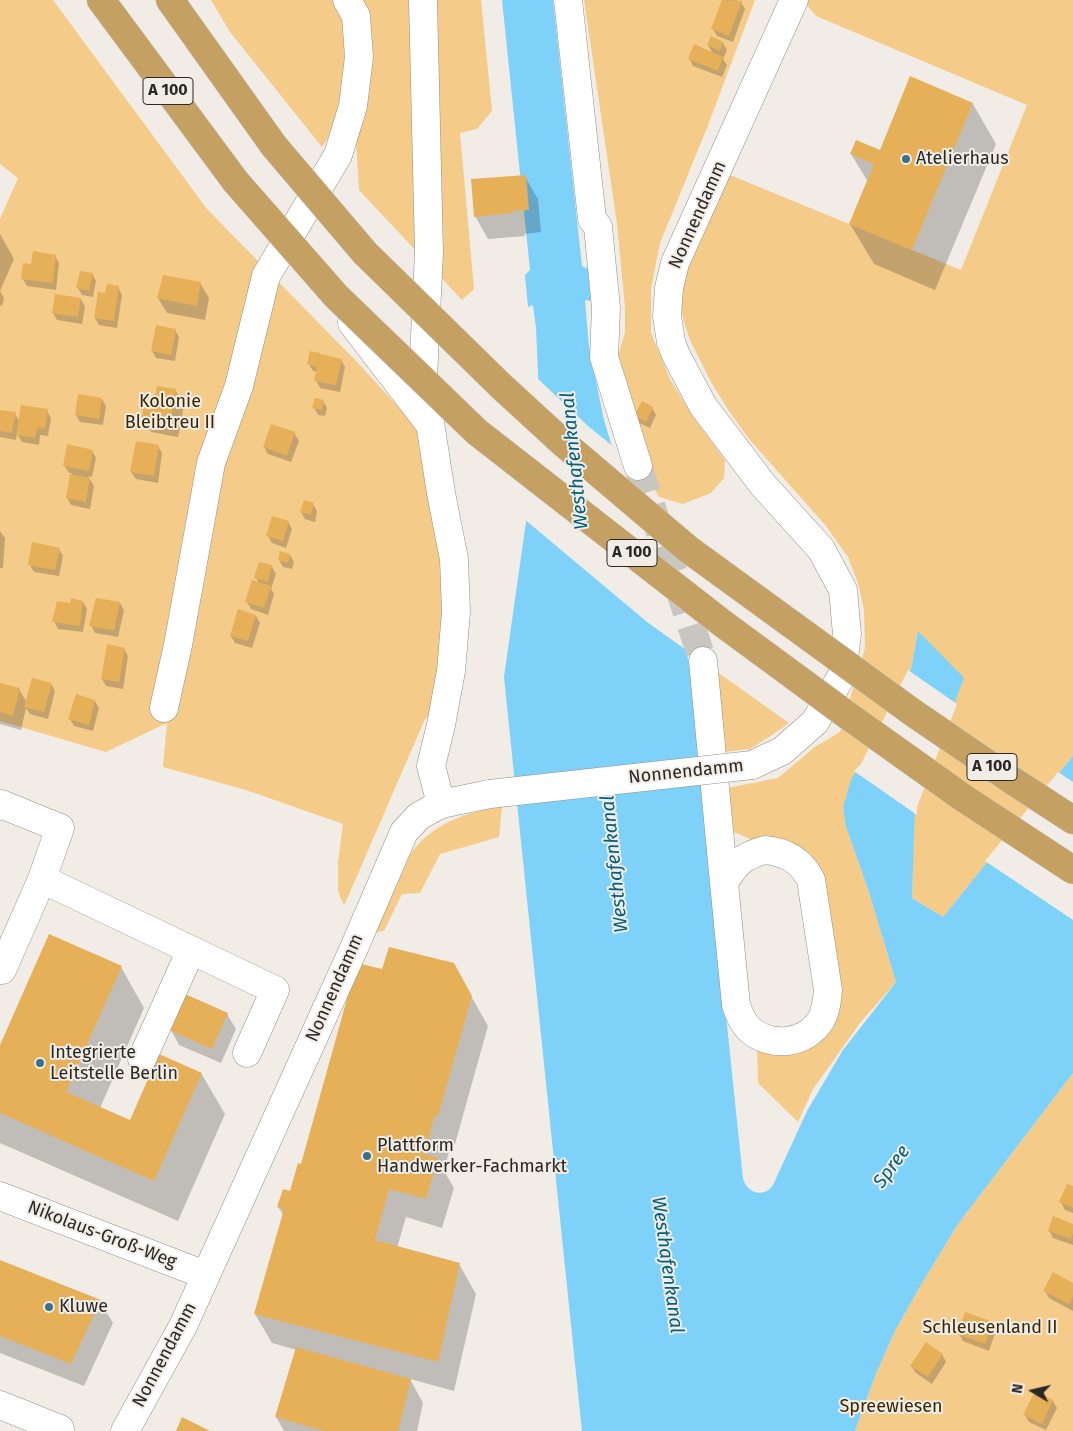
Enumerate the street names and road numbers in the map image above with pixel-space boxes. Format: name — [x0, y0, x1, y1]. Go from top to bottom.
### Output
road number: A 100 — [143, 78, 193, 104]
street label: Nonnendamm — [665, 158, 731, 272]
road number: A 100 — [607, 540, 657, 566]
road number: A 100 — [967, 754, 1017, 780]
street label: Nonnendamm — [627, 755, 745, 789]
street label: Nonnendamm — [302, 931, 368, 1045]
street label: Nikolaus-Groß-Weg — [24, 1197, 180, 1273]
street label: Nonnendamm — [128, 1299, 202, 1411]

